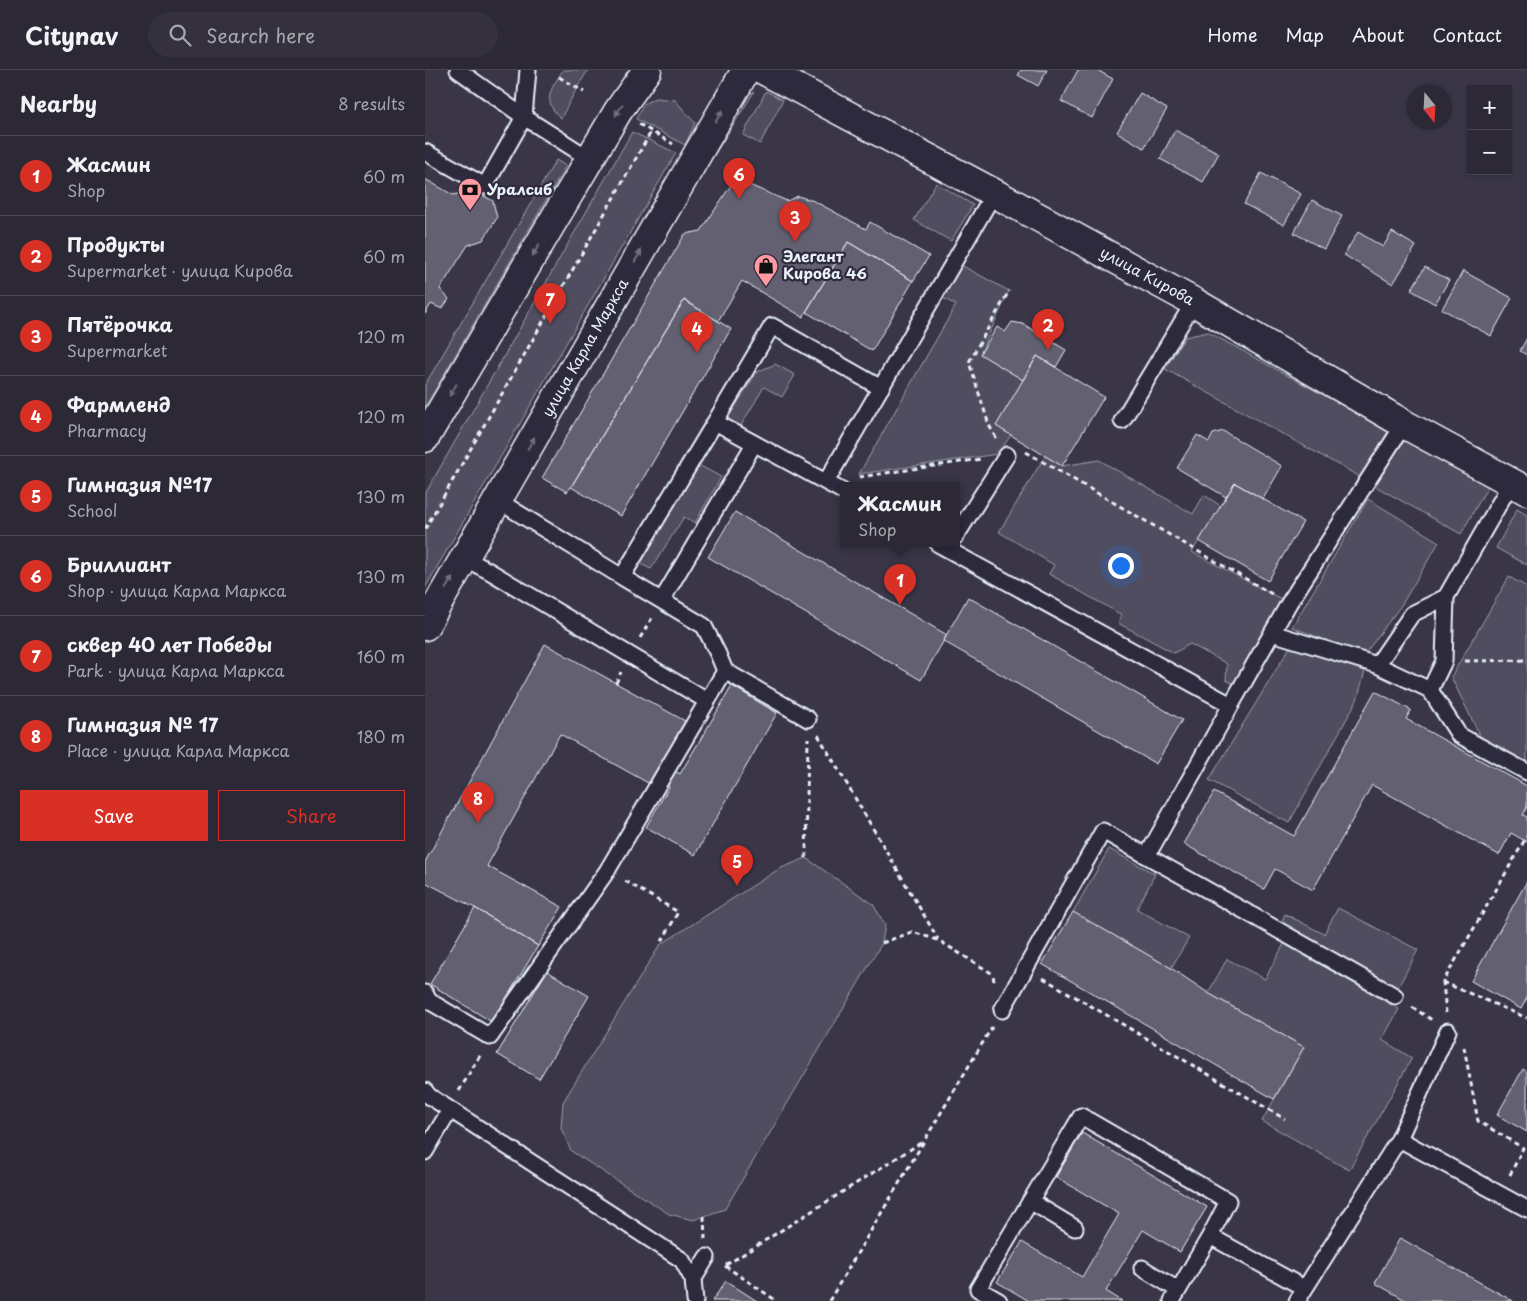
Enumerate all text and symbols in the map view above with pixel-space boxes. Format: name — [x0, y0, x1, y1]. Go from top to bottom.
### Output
search box — [148, 12, 498, 57]
text: Citynav — [25, 17, 118, 53]
icon: search — [166, 21, 194, 49]
text: Search here — [206, 21, 315, 49]
text: Home — [1207, 21, 1257, 48]
text: Map — [1285, 21, 1324, 48]
text: About — [1352, 21, 1404, 48]
text: Contact — [1432, 21, 1502, 48]
north arrow — [1407, 85, 1452, 130]
map controls — [1467, 85, 1512, 175]
button: + — [1467, 85, 1512, 130]
text: Nearby — [20, 87, 97, 119]
text: 8 results — [338, 91, 405, 115]
one-way arrow — [614, 103, 624, 117]
one-way arrow — [715, 109, 724, 122]
button: − — [1467, 130, 1512, 175]
text: Жасмин — [67, 150, 151, 178]
pin: 6 — [723, 158, 755, 199]
text: 1 — [32, 164, 40, 188]
text: 60 m — [363, 164, 405, 188]
bank icon: Уралсиб — [457, 177, 483, 211]
place label: Уралсиб — [486, 177, 552, 200]
text: Shop — [67, 178, 105, 202]
pin: 3 — [779, 201, 811, 242]
text: Продукты — [67, 230, 165, 258]
street label: улица Кирова — [1096, 240, 1200, 311]
one-way arrow — [532, 242, 540, 257]
text: 2 — [30, 244, 42, 268]
text: 60 m — [363, 244, 405, 268]
place label: Элегант Кирова 46 — [783, 244, 867, 284]
one-way arrow — [634, 249, 642, 264]
shop icon: Элегант Кирова 46 — [753, 253, 779, 287]
text: Supermarket · улица Кирова — [67, 258, 293, 282]
street label: улица Карла Маркса — [535, 273, 634, 421]
pin: 7 — [534, 283, 566, 324]
pin: 2 — [1032, 309, 1064, 350]
text: Пятёрочка — [67, 310, 173, 338]
pin: 4 — [681, 312, 713, 353]
text: 3 — [31, 324, 41, 348]
text: 120 m — [358, 324, 405, 348]
text: Supermarket — [67, 338, 167, 362]
one-way arrow — [449, 383, 458, 396]
text: Фармленд — [67, 390, 170, 418]
text: 4 — [31, 404, 41, 428]
text: 120 m — [358, 404, 405, 428]
text: Pharmacy — [67, 418, 147, 442]
one-way arrow — [526, 436, 535, 449]
text: Гимназия №17 — [67, 470, 212, 498]
popup — [840, 482, 960, 547]
text: 5 — [31, 484, 41, 508]
text: 130 m — [357, 484, 405, 508]
text: Жасмин — [858, 489, 942, 517]
text: School — [67, 498, 117, 522]
text: Shop — [858, 517, 896, 541]
text: Бриллиант — [67, 550, 171, 578]
your location — [1108, 553, 1134, 579]
text: 6 — [30, 564, 42, 588]
text: 130 m — [357, 564, 405, 588]
pin: 1 — [884, 564, 916, 605]
one-way arrow — [445, 577, 454, 590]
text: Shop · улица Карла Маркса — [67, 578, 286, 602]
text: сквер 40 лет Победы — [67, 630, 272, 658]
text: 7 — [31, 644, 41, 668]
text: 160 m — [357, 644, 405, 668]
text: Park · улица Карла Маркса — [67, 658, 285, 682]
text: Гимназия № 17 — [67, 710, 218, 738]
text: 8 — [31, 724, 41, 748]
text: 180 m — [357, 724, 405, 748]
text: Place · улица Карла Маркса — [67, 738, 289, 762]
pin: 8 — [462, 782, 494, 823]
button: Save — [20, 790, 208, 841]
button: Share — [218, 790, 405, 841]
pin: 5 — [721, 845, 753, 886]

